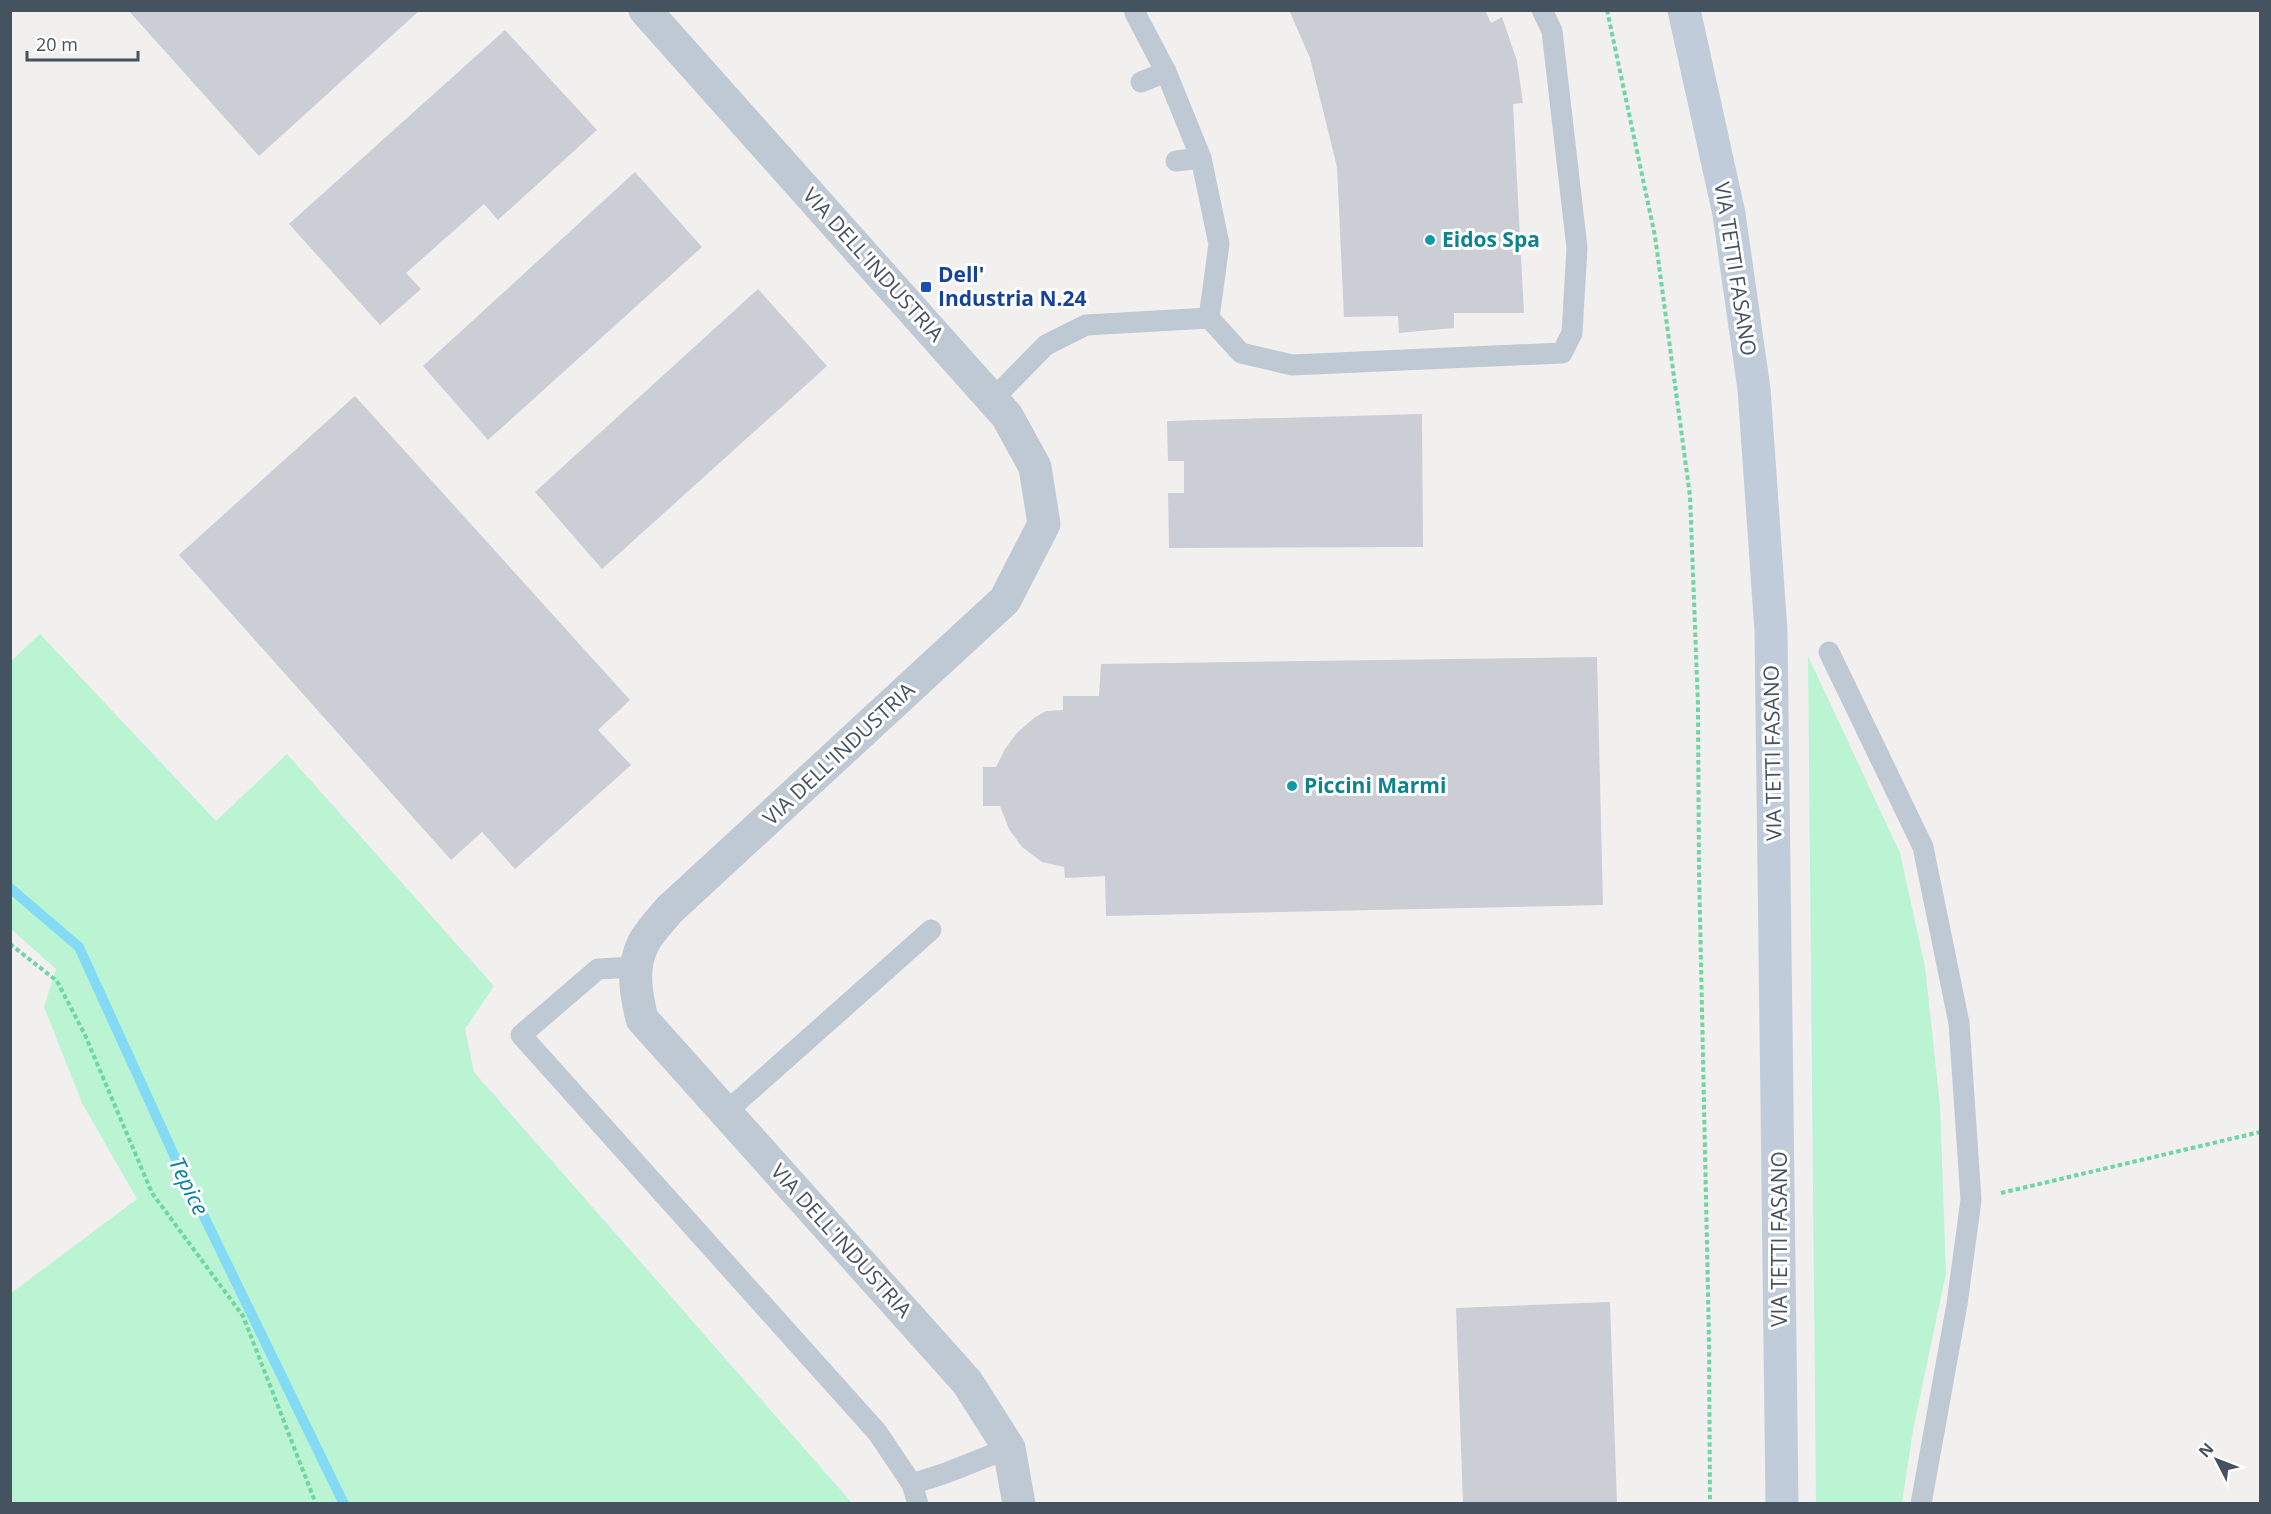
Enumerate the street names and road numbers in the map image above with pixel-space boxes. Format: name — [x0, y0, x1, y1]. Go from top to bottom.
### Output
street label: VIA TETTI FASANO — [1708, 180, 1764, 358]
street label: VIA DELL'INDUSTRIA — [797, 181, 951, 348]
street label: VIA TETTI FASANO — [1756, 665, 1788, 841]
street label: VIA DELL'INDUSTRIA — [756, 675, 921, 831]
street label: VIA TETTI FASANO — [1765, 1151, 1793, 1327]
street label: VIA DELL'INDUSTRIA — [765, 1157, 919, 1324]

